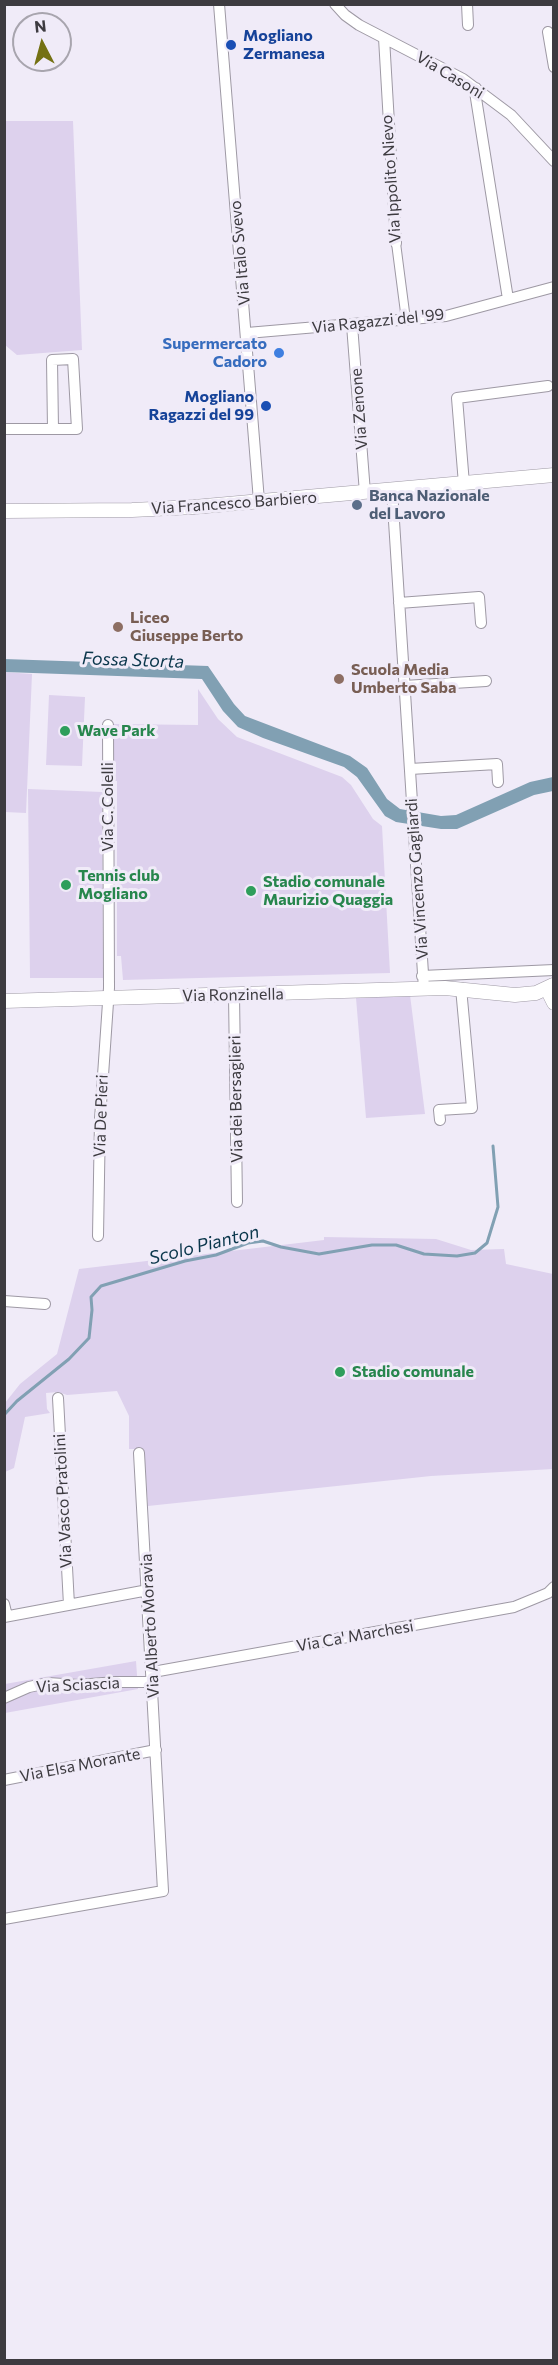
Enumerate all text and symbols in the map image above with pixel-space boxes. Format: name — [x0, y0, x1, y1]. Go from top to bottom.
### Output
north arrow — [12, 12, 72, 72]
text: N — [33, 16, 47, 36]
place label: Mogliano Zermanesa — [243, 26, 325, 64]
marker: Mogliano Zermanesa — [224, 38, 238, 52]
street label: Via Casoni — [412, 47, 488, 103]
street label: Via Ippolito Nievo — [377, 114, 405, 244]
street label: Via Italo Svevo — [226, 200, 254, 306]
street label: Via Ragazzi del '99 — [311, 304, 445, 338]
place label: Supermercato Cadoro — [163, 334, 267, 372]
marker: Supermercato Cadoro — [272, 346, 286, 360]
street label: Via Zenone — [347, 367, 371, 451]
place label: Mogliano Ragazzi del 99 — [148, 387, 254, 425]
marker: Mogliano Ragazzi del 99 — [259, 399, 273, 413]
place label: Banca Nazionale del Lavoro — [369, 486, 490, 524]
street label: Via Francesco Barbiero — [150, 488, 318, 518]
marker: Banca Nazionale del Lavoro — [350, 498, 364, 512]
place label: Liceo Giuseppe Berto — [130, 608, 243, 646]
marker: Liceo Giuseppe Berto — [111, 620, 125, 634]
water label: Fossa Storta — [82, 647, 184, 673]
place label: Scuola Media Umberto Saba — [351, 660, 456, 698]
marker: Scuola Media Umberto Saba — [332, 672, 346, 686]
place label: Wave Park — [77, 721, 156, 741]
marker: Wave Park — [58, 724, 72, 738]
street label: Via C. Colelli — [98, 762, 118, 852]
street label: Via Vincenzo Gagliardi — [402, 798, 432, 960]
place label: Tennis club Mogliano — [78, 866, 160, 904]
place label: Stadio comunale Maurizio Quaggia — [263, 872, 393, 910]
marker: Tennis club Mogliano — [59, 878, 73, 892]
marker: Stadio comunale Maurizio Quaggia — [244, 884, 258, 898]
street label: Via Ronzinella — [182, 985, 284, 1005]
street label: Via dei Bersaglieri — [225, 1035, 247, 1163]
street label: Via De Pieri — [90, 1074, 112, 1158]
water label: Scolo Pianton — [147, 1221, 261, 1269]
place label: Stadio comunale — [352, 1362, 474, 1382]
marker: Stadio comunale — [333, 1365, 347, 1379]
street label: Via Vasco Pratolini — [50, 1433, 76, 1569]
street label: Via Alberto Moravia — [137, 1553, 163, 1699]
street label: Via Ca' Marchesi — [295, 1616, 415, 1656]
street label: Via Sciascia — [36, 1673, 120, 1697]
street label: Via Elsa Morante — [18, 1744, 142, 1786]

